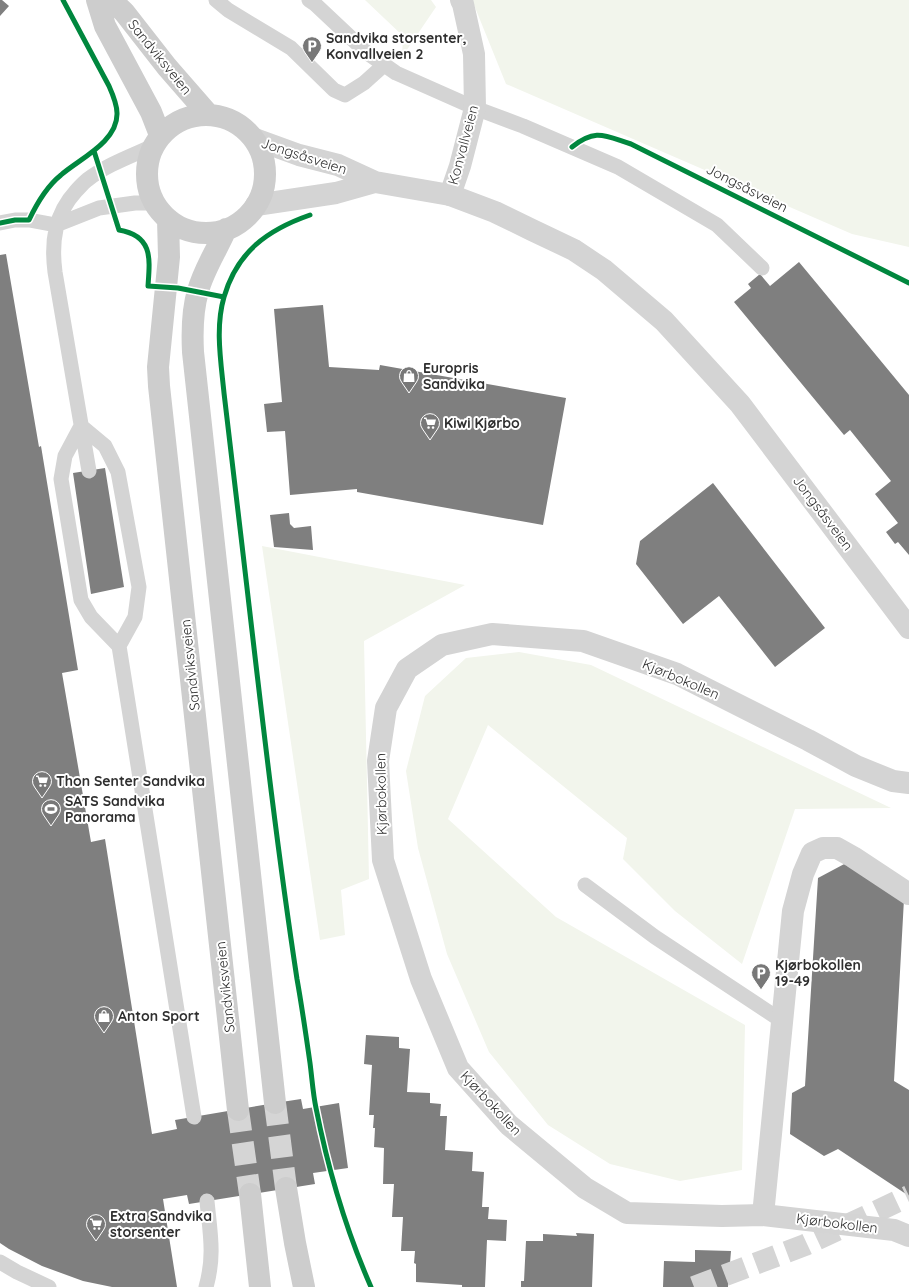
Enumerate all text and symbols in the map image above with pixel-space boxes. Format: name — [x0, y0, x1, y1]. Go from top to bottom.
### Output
street label: Sandviksveien — [124, 16, 196, 98]
place label: Sandvika storsenter, Konvallveien 2 — [326, 29, 467, 63]
parking icon: Sandvika storsenter, Konvallveien 2 — [301, 35, 323, 63]
street label: Konvallveien — [444, 103, 482, 187]
street label: Jongsåsveien — [259, 134, 349, 178]
street label: Jongsåsveien — [703, 160, 791, 216]
place label: Europris Sandvika — [423, 359, 485, 393]
shop icon: Europris Sandvika — [398, 365, 420, 393]
supermarket icon: Kiwi Kjørbo — [419, 412, 441, 440]
place label: Kiwi Kjørbo — [444, 414, 520, 432]
street label: Jongsåsveien — [789, 472, 857, 554]
street label: Sandviksveien — [176, 619, 204, 711]
street label: Kjørbokollen — [640, 655, 722, 703]
street label: Kjørbokollen — [371, 753, 391, 835]
supermarket icon: Thon Senter Sandvika — [31, 770, 53, 798]
place label: Thon Senter Sandvika — [56, 772, 205, 790]
place label: SATS Sandvika Panorama — [65, 792, 165, 826]
sports icon: SATS Sandvika Panorama — [40, 798, 62, 826]
street label: Sandviksveien — [211, 941, 239, 1033]
place label: Kjørbokollen 19-49 — [775, 956, 861, 990]
parking icon: Kjørbokollen 19-49 — [750, 962, 772, 990]
shop icon: Anton Sport — [93, 1005, 115, 1033]
place label: Anton Sport — [118, 1007, 200, 1025]
street label: Kjørbokollen — [456, 1067, 526, 1139]
place label: Extra Sandvika storsenter — [110, 1207, 212, 1241]
street label: Kjørbokollen — [795, 1209, 879, 1237]
supermarket icon: Extra Sandvika storsenter — [85, 1213, 107, 1241]

